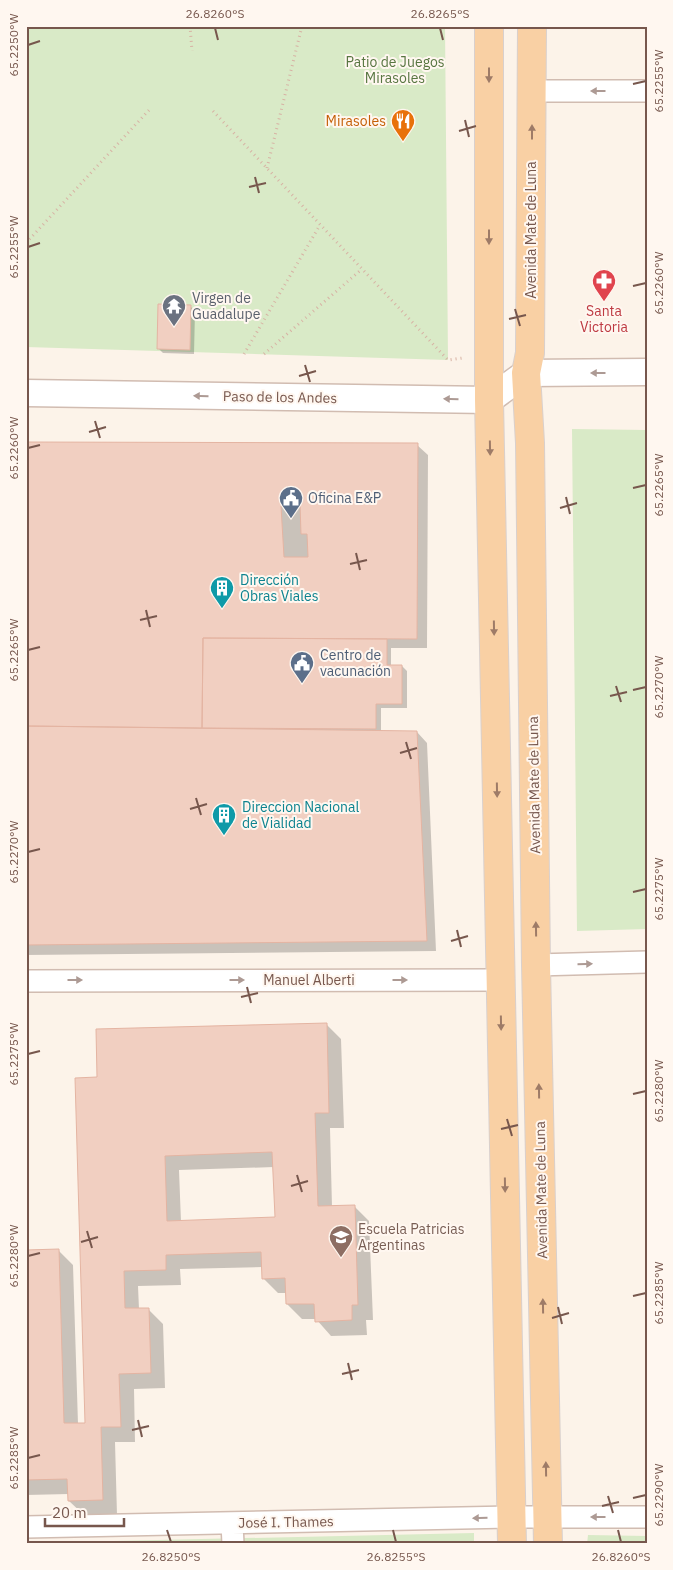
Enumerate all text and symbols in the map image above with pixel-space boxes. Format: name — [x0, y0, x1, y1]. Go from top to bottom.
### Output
text: 26.8260°S — [185, 6, 245, 21]
text: 26.8265°S — [410, 6, 470, 21]
text: 65.2250°W — [6, 13, 21, 76]
text: 65.2255°W — [651, 49, 666, 112]
park label: Patio de Juegos Mirasoles — [345, 53, 445, 87]
one-way arrow — [485, 67, 493, 83]
one-way arrow — [590, 87, 606, 95]
restaurant icon: Mirasoles — [390, 108, 416, 142]
place label: Mirasoles — [326, 112, 386, 130]
one-way arrow — [528, 124, 536, 140]
street label: Avenida Mate de Luna — [522, 161, 540, 299]
text: 65.2255°W — [6, 215, 21, 278]
one-way arrow — [485, 230, 493, 246]
text: 65.2260°W — [651, 251, 666, 314]
pharmacy icon: Santa Victoria — [591, 268, 617, 302]
place label: Virgen de Guadalupe — [192, 289, 261, 323]
temple icon: Virgen de Guadalupe — [161, 293, 187, 327]
place label: Santa Victoria — [580, 302, 628, 336]
one-way arrow — [590, 369, 606, 377]
street label: Paso de los Andes — [223, 387, 337, 407]
one-way arrow — [193, 392, 209, 400]
one-way arrow — [443, 395, 459, 403]
text: 65.2260°W — [6, 416, 21, 479]
one-way arrow — [486, 441, 494, 457]
text: 65.2265°W — [651, 453, 666, 516]
public building icon: Oficina E&P — [278, 485, 304, 519]
place label: Oficina E&P — [308, 489, 381, 507]
place label: Dirección Obras Viales — [240, 571, 319, 605]
building icon: Dirección Obras Viales — [209, 575, 235, 609]
text: 65.2265°W — [6, 618, 21, 681]
one-way arrow — [490, 620, 498, 636]
place label: Centro de vacunación — [320, 646, 391, 680]
public building icon: Centro de vacunación — [289, 650, 315, 684]
text: 65.2270°W — [651, 655, 666, 718]
street label: Avenida Mate de Luna — [524, 716, 544, 854]
one-way arrow — [493, 783, 501, 799]
place label: Direccion Nacional de Vialidad — [242, 798, 359, 832]
building icon: Direccion Nacional de Vialidad — [211, 802, 237, 836]
text: 65.2270°W — [6, 820, 21, 883]
text: 65.2275°W — [651, 857, 666, 920]
one-way arrow — [532, 921, 540, 937]
one-way arrow — [577, 960, 593, 968]
street label: Manuel Alberti — [263, 971, 355, 989]
one-way arrow — [67, 976, 83, 984]
one-way arrow — [230, 976, 246, 984]
one-way arrow — [392, 976, 408, 984]
one-way arrow — [498, 1015, 506, 1031]
text: 65.2275°W — [6, 1022, 21, 1085]
text: 65.2280°W — [651, 1059, 666, 1122]
one-way arrow — [535, 1083, 543, 1099]
street label: Avenida Mate de Luna — [531, 1121, 551, 1259]
one-way arrow — [501, 1177, 509, 1193]
place label: Escuela Patricias Argentinas — [358, 1220, 465, 1254]
text: 65.2280°W — [6, 1224, 21, 1287]
school or university icon: Escuela Patricias Argentinas — [328, 1224, 354, 1258]
text: 65.2285°W — [651, 1261, 666, 1324]
one-way arrow — [539, 1298, 547, 1314]
text: 65.2285°W — [6, 1426, 21, 1489]
one-way arrow — [542, 1461, 550, 1477]
text: 65.2290°W — [651, 1463, 666, 1526]
scale bar — [45, 1495, 124, 1527]
text: 20 m — [52, 1503, 87, 1522]
street label: José I. Thames — [238, 1512, 334, 1532]
one-way arrow — [590, 1513, 606, 1521]
one-way arrow — [472, 1514, 488, 1522]
text: 26.8250°S — [141, 1549, 201, 1564]
text: 26.8255°S — [366, 1549, 426, 1564]
text: 26.8260°S — [591, 1549, 651, 1564]

